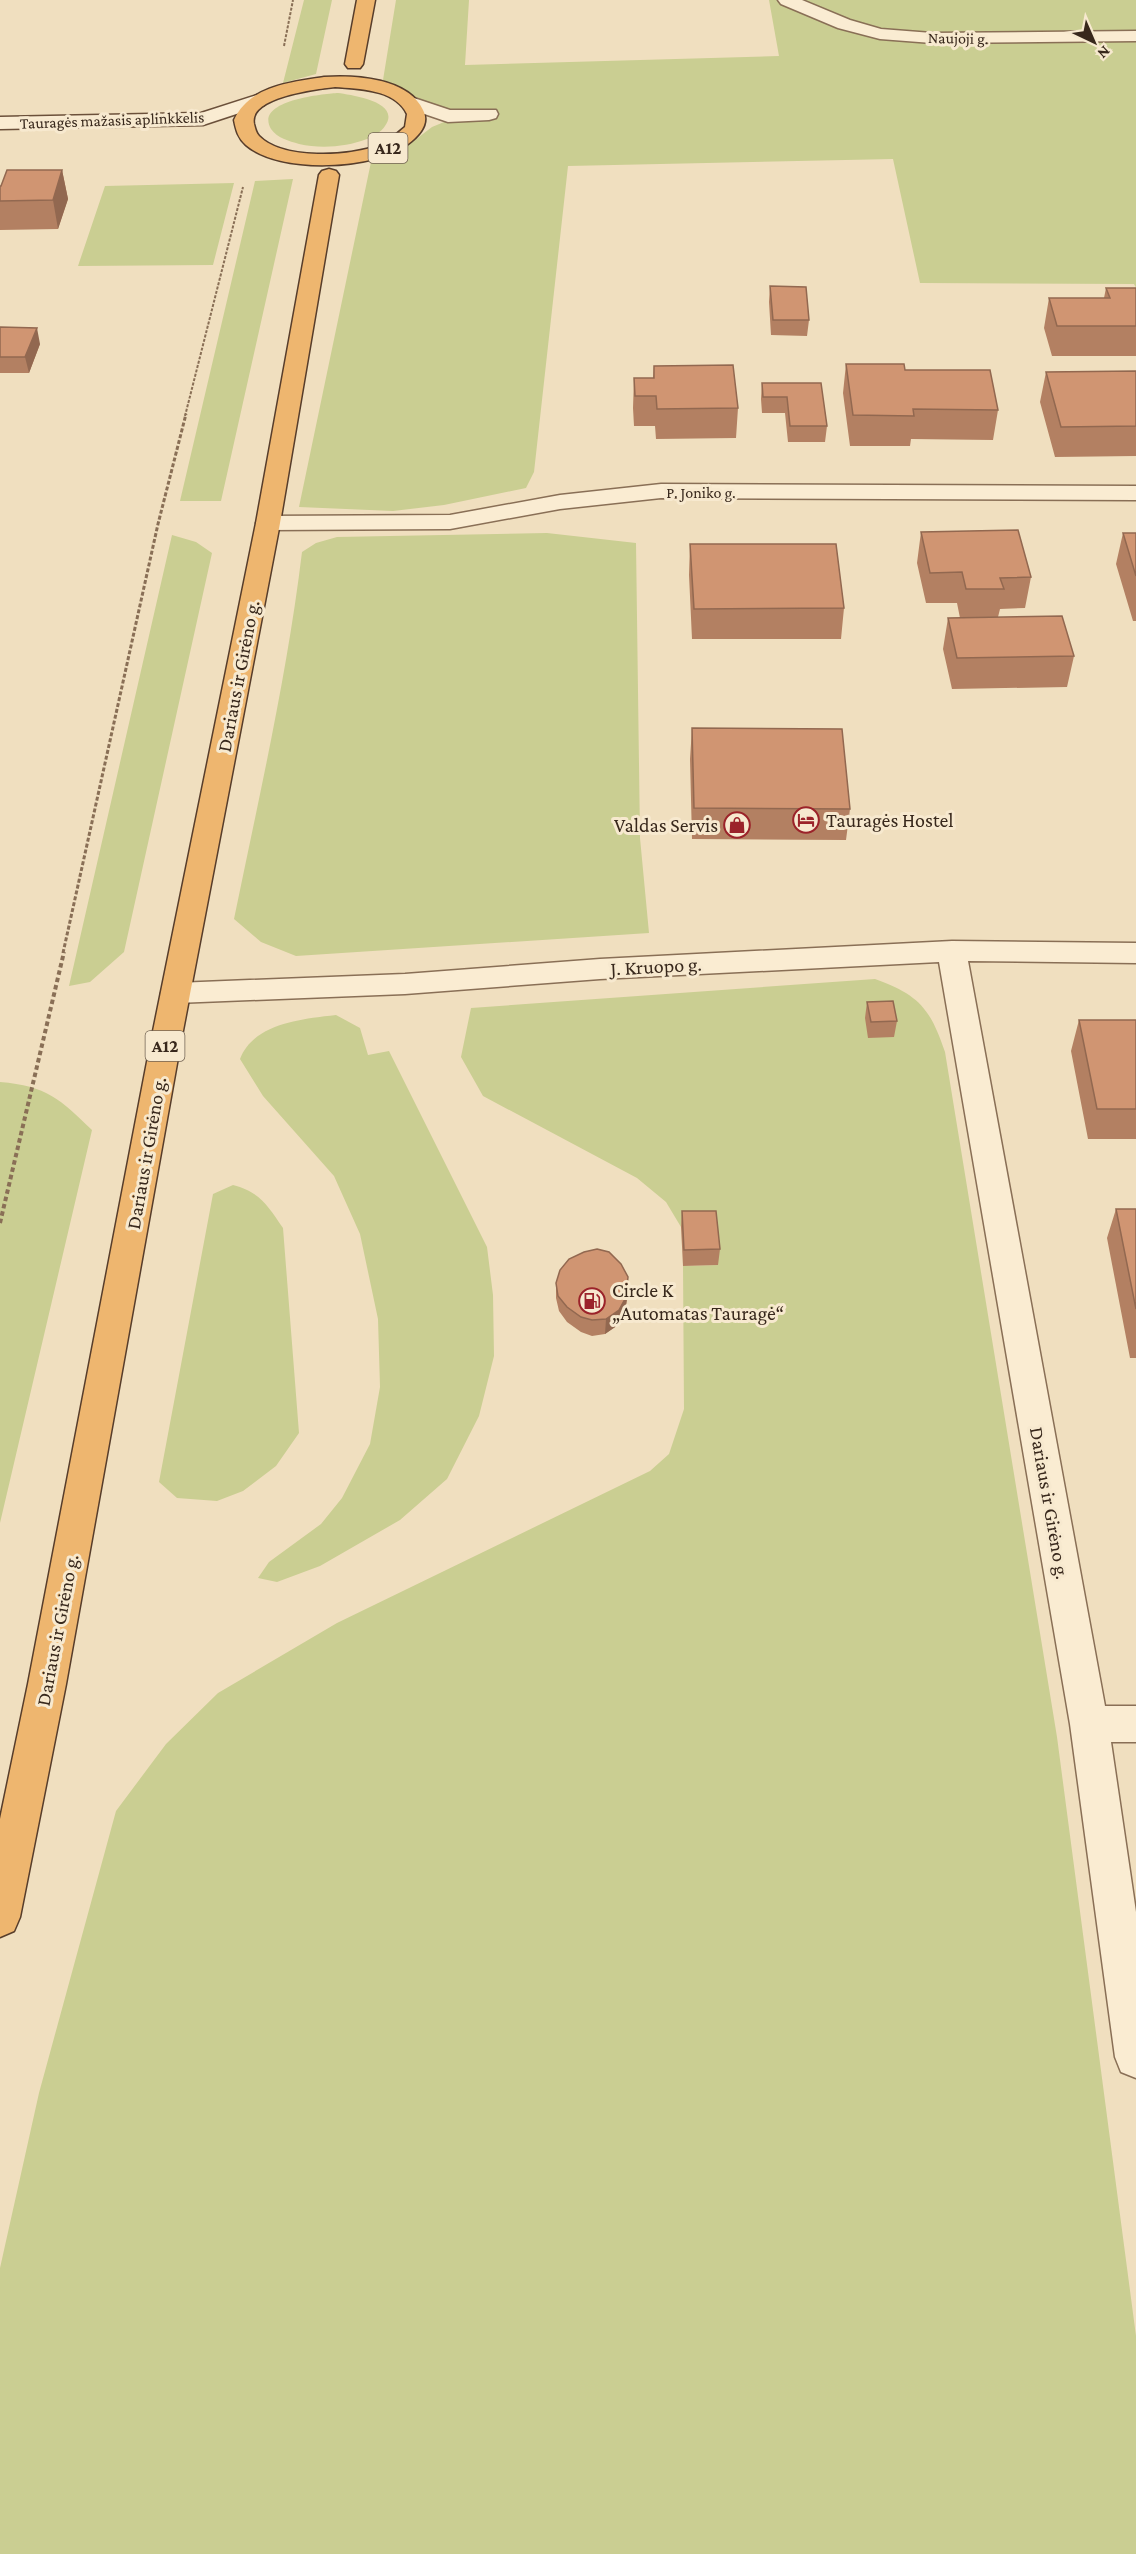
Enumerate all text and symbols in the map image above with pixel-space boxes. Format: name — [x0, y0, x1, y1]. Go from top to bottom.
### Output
north arrow — [1064, 12, 1124, 72]
street label: Naujoji g. — [928, 29, 988, 48]
text: N — [1094, 43, 1114, 62]
street label: Tauragės mažasis aplinkkelis — [19, 108, 205, 133]
road number: A12 — [368, 133, 408, 163]
street label: P. Joniko g. — [666, 484, 736, 502]
street label: Dariaus ir Girėno g. — [212, 598, 264, 754]
hotel icon: Tauragės Hostel — [791, 805, 821, 835]
place label: Tauragės Hostel — [826, 809, 953, 832]
shop icon: Valdas Servis — [722, 810, 752, 840]
place label: Valdas Servis — [614, 814, 718, 836]
street label: J. Kruopo g. — [608, 953, 702, 980]
road number: A12 — [146, 1031, 184, 1061]
street label: Dariaus ir Girėno g. — [122, 1075, 171, 1231]
place label: Circle K „Automatas Tauragė“ — [612, 1279, 784, 1325]
fuel station icon: Circle K „Automatas Tauragė“ — [577, 1286, 607, 1316]
street label: Dariaus ir Girėno g. — [1025, 1425, 1074, 1581]
street label: Dariaus ir Girėno g. — [31, 1552, 83, 1708]

